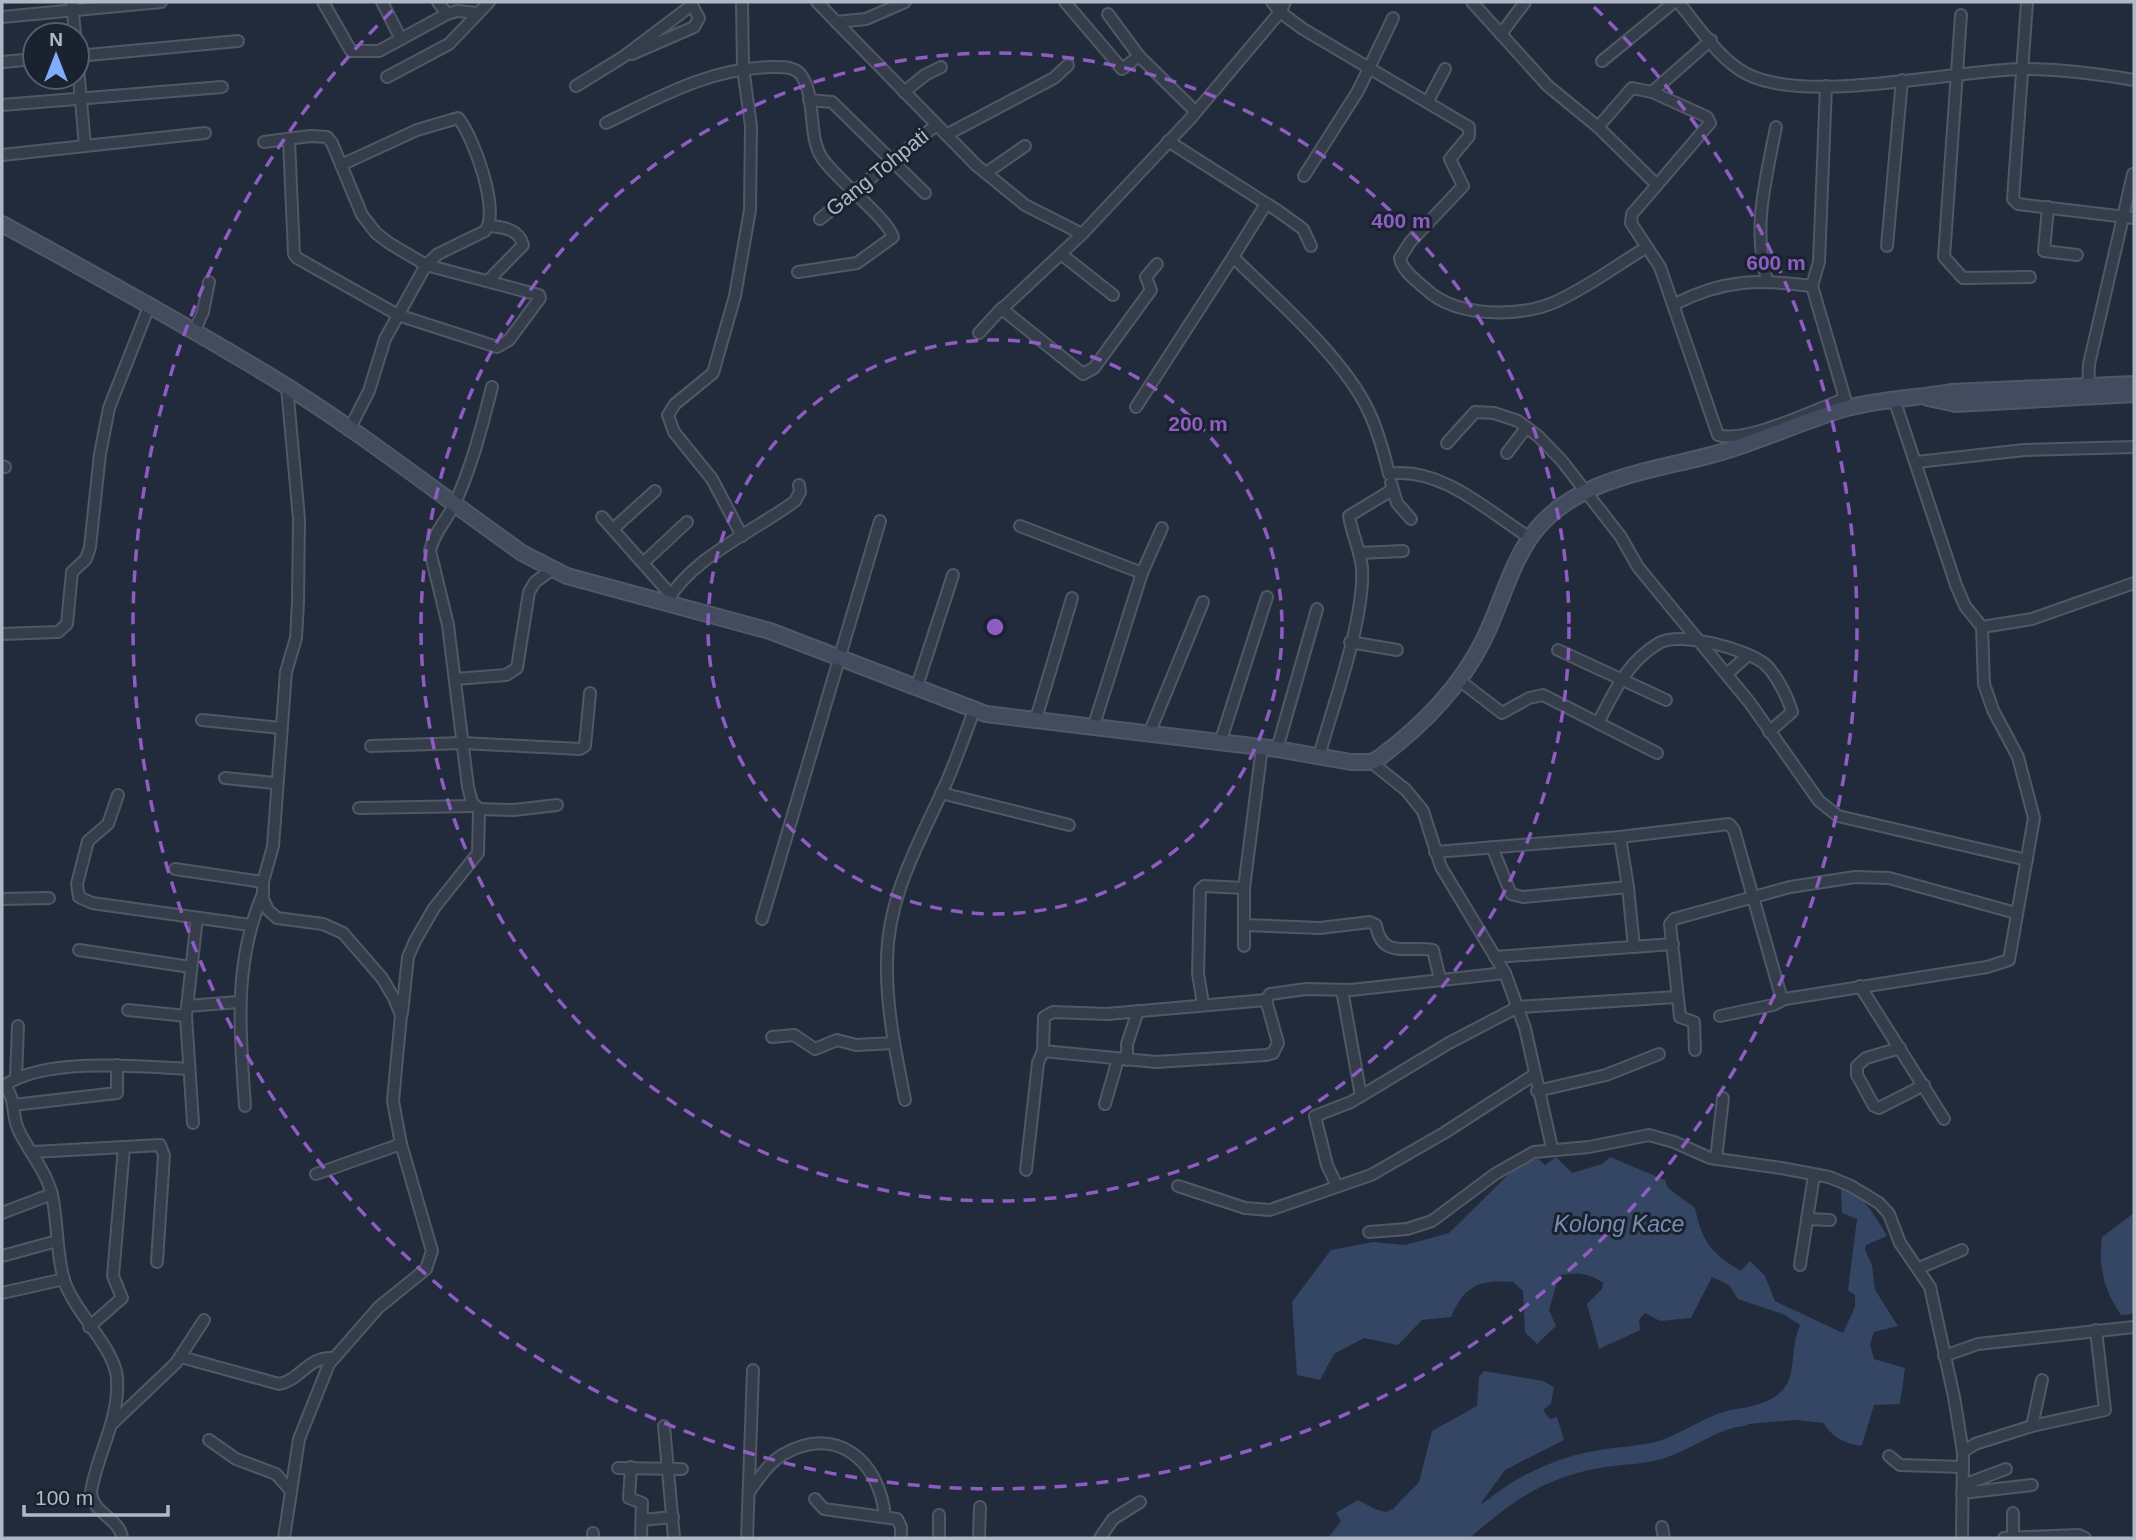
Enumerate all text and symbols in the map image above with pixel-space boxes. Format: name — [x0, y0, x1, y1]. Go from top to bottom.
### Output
north arrow — [21, 21, 91, 91]
text: N — [49, 29, 63, 50]
street label: Gang Tohpati — [821, 124, 933, 220]
text: 400 m — [1371, 209, 1431, 232]
text: 600 m — [1746, 251, 1806, 274]
text: 200 m — [1168, 412, 1228, 435]
centre of rings — [983, 615, 1007, 639]
water label: Kolong Kace — [1554, 1211, 1684, 1237]
scale bar — [24, 1474, 168, 1518]
text: 100 m — [35, 1486, 93, 1509]

